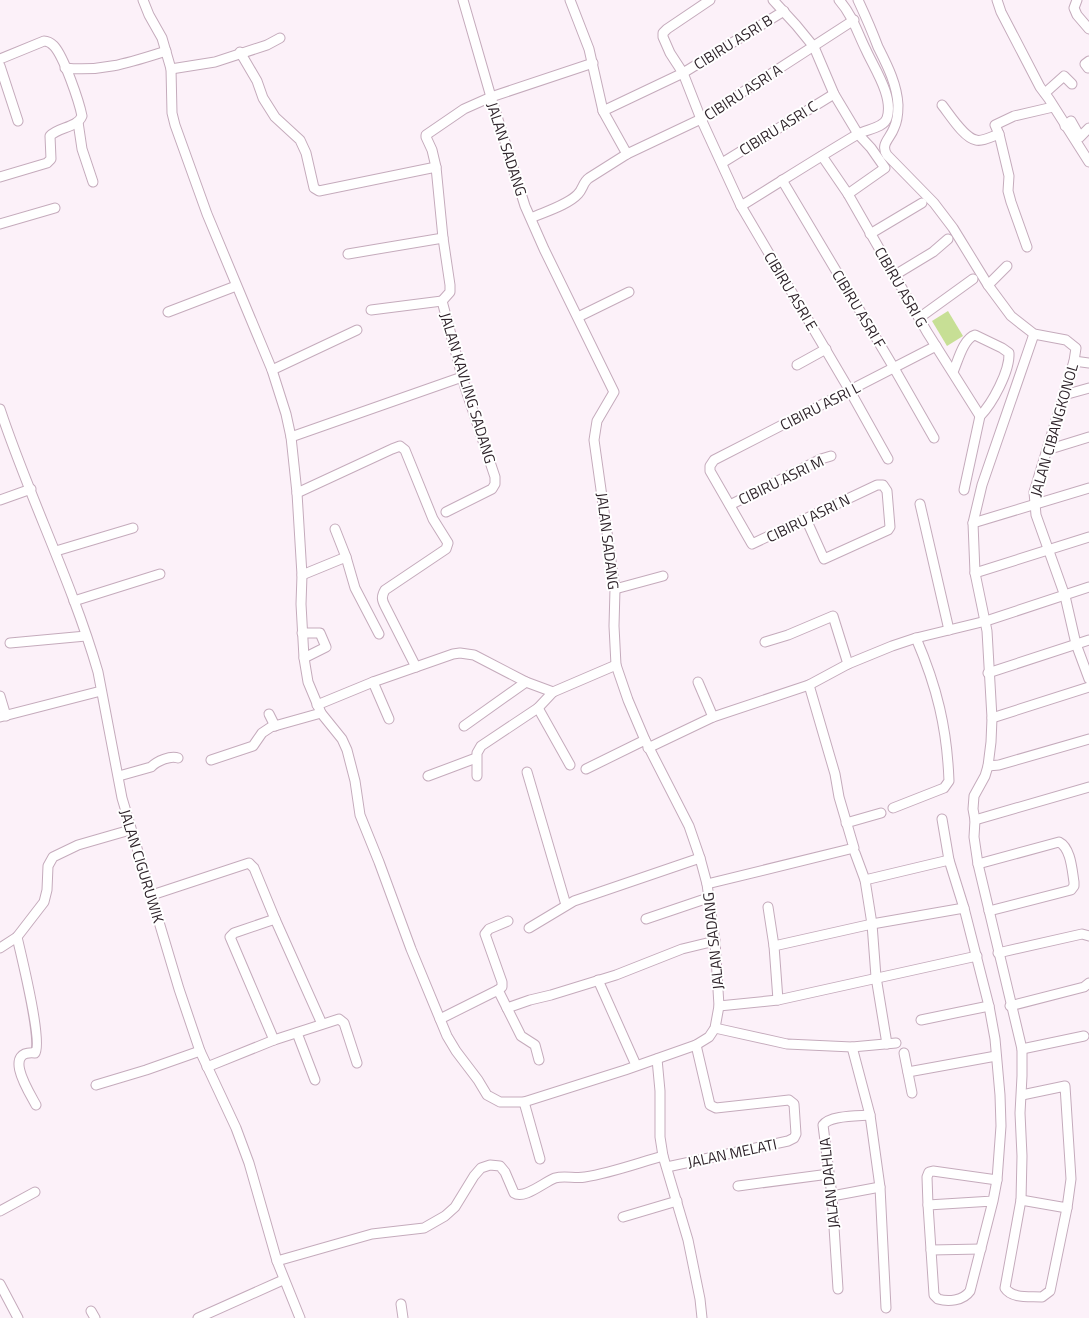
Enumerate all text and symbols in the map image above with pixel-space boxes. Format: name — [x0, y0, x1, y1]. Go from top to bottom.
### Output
street label: CIBIRU ASRI B — [689, 9, 777, 75]
street label: CIBIRU ASRI A — [699, 58, 787, 126]
street label: CIBIRU ASRI C — [734, 95, 822, 161]
street label: JALAN SADANG — [481, 99, 533, 199]
street label: CIBIRU ASRI G — [869, 243, 933, 331]
street label: CIBIRU ASRI E — [758, 247, 824, 335]
street label: CIBIRU ASRI F — [826, 265, 892, 353]
street label: JALAN KAVLING SADANG — [434, 310, 502, 466]
street label: JALAN CIBANGKONOL — [1024, 361, 1084, 499]
street label: CIBIRU ASRI L — [776, 376, 864, 436]
street label: CIBIRU ASRI M — [734, 449, 828, 511]
street label: CIBIRU ASRI N — [762, 488, 854, 548]
street label: JALAN SADANG — [591, 491, 625, 591]
street label: JALAN CIGURUWIK — [114, 806, 170, 926]
street label: JALAN SADANG — [696, 891, 730, 991]
street label: JALAN MELATI — [685, 1132, 779, 1174]
street label: JALAN DAHLIA — [813, 1136, 845, 1230]

